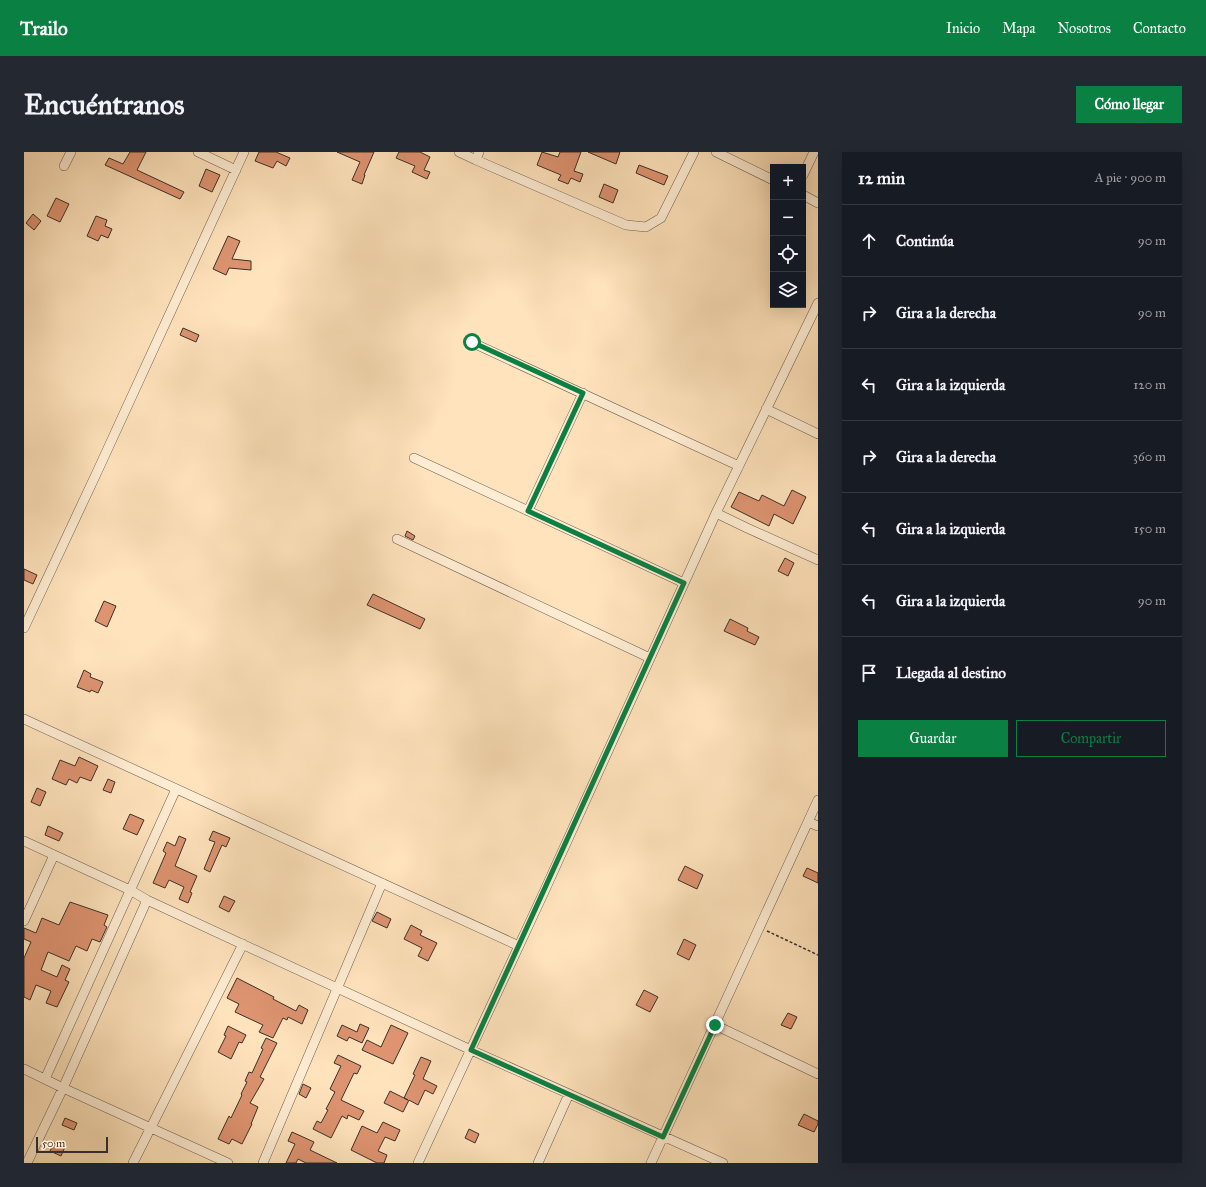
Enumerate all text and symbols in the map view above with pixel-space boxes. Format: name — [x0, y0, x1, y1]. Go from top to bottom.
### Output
text: Trailo — [20, 17, 68, 40]
text: Inicio — [946, 20, 980, 37]
text: Mapa — [1002, 20, 1035, 37]
text: Nosotros — [1057, 20, 1111, 37]
text: Contacto — [1133, 20, 1186, 37]
button: Cómo llegar — [1076, 86, 1182, 123]
text: Encuéntranos — [24, 87, 185, 122]
map controls — [770, 164, 806, 308]
button: + — [770, 164, 806, 200]
text: 12 min — [858, 168, 905, 189]
text: A pie · 900 m — [1095, 170, 1166, 186]
button: − — [770, 200, 806, 236]
icon: ahead — [858, 230, 880, 252]
text: Continúa — [896, 232, 954, 250]
text: 90 m — [1138, 233, 1166, 249]
button: locate — [770, 236, 806, 272]
button: layers — [770, 272, 806, 308]
icon: right — [858, 302, 880, 324]
text: Gira a la derecha — [896, 304, 996, 322]
text: 90 m — [1138, 305, 1166, 321]
route start — [463, 333, 481, 351]
icon: left — [858, 374, 880, 396]
text: Gira a la izquierda — [896, 376, 1005, 394]
text: 120 m — [1133, 377, 1166, 393]
icon: right — [858, 446, 880, 468]
text: Gira a la derecha — [896, 448, 996, 466]
text: 360 m — [1133, 449, 1166, 465]
icon: left — [858, 518, 880, 540]
text: Gira a la izquierda — [896, 520, 1005, 538]
text: 150 m — [1134, 521, 1166, 537]
icon: left — [858, 590, 880, 612]
text: Gira a la izquierda — [896, 592, 1005, 610]
text: 90 m — [1138, 593, 1166, 609]
icon: arrive — [858, 662, 880, 684]
text: Llegada al destino — [896, 664, 1006, 682]
button: Guardar — [858, 720, 1008, 757]
button: Compartir — [1016, 720, 1166, 757]
route end — [706, 1016, 724, 1034]
scale bar — [36, 1135, 108, 1154]
text: 50 m — [42, 1137, 65, 1150]

